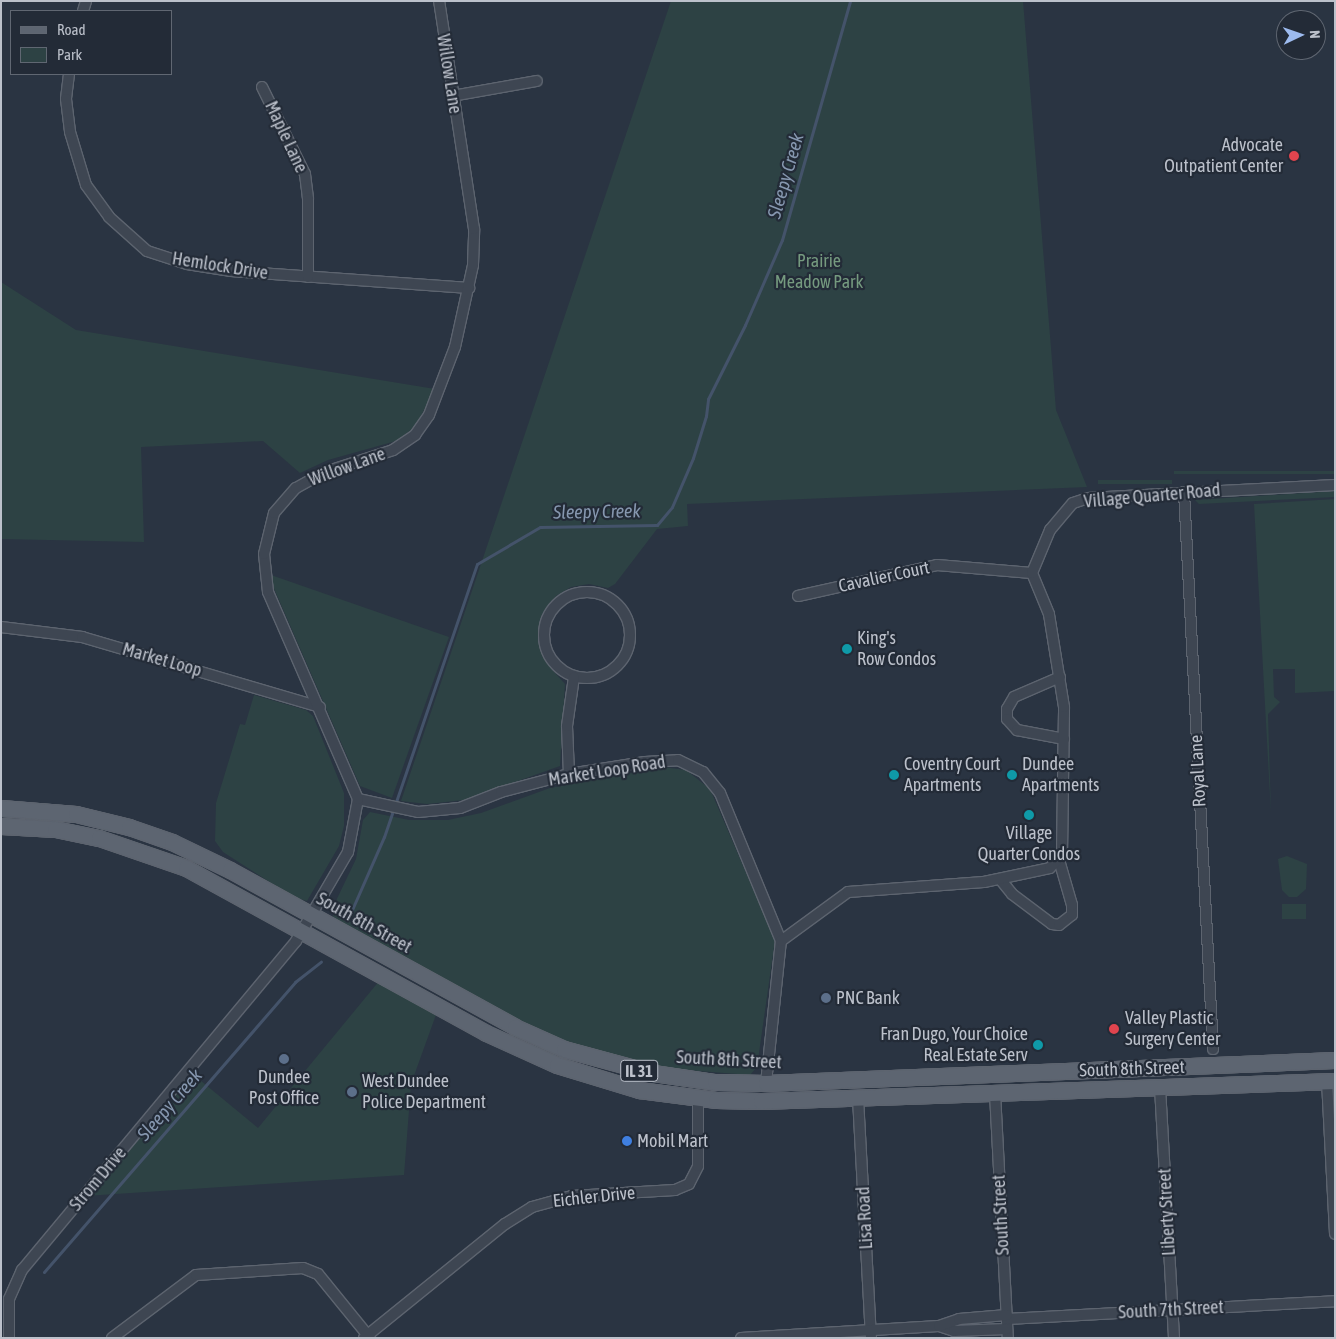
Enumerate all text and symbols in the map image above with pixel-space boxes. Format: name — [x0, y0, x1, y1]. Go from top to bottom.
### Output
legend — [10, 10, 172, 75]
north arrow — [1276, 10, 1326, 60]
text: Road — [57, 21, 86, 38]
text: N — [1307, 30, 1323, 39]
street label: Willow Lane — [432, 33, 466, 115]
text: Park — [57, 46, 82, 63]
street label: Maple Lane — [260, 98, 312, 176]
water label: Sleepy Creek — [763, 131, 809, 221]
place label: Advocate Outpatient Center — [1164, 135, 1283, 178]
marker: Advocate Outpatient Center — [1287, 149, 1301, 163]
street label: Hemlock Drive — [171, 248, 269, 284]
park label: Prairie Meadow Park — [775, 251, 863, 294]
street label: Willow Lane — [306, 443, 388, 491]
street label: Village Quarter Road — [1083, 479, 1221, 513]
water label: Sleepy Creek — [553, 500, 641, 524]
street label: Cavalier Court — [837, 557, 931, 597]
place label: King's Row Condos — [857, 628, 936, 670]
street label: Market Loop — [120, 638, 204, 682]
marker: King's Row Condos — [841, 643, 853, 655]
street label: Royal Lane — [1185, 734, 1211, 808]
street label: Market Loop Road — [547, 751, 667, 791]
place label: Coventry Court Apartments — [904, 754, 1000, 796]
place label: Dundee Apartments — [1022, 754, 1099, 796]
marker: Coventry Court Apartments — [888, 769, 900, 781]
marker: Dundee Apartments — [1006, 769, 1018, 781]
marker: Village Quarter Condos — [1023, 809, 1035, 821]
place label: Village Quarter Condos — [978, 823, 1080, 866]
street label: South 8th Street — [313, 888, 415, 958]
place label: PNC Bank — [836, 987, 900, 1009]
marker: PNC Bank — [820, 992, 832, 1004]
place label: Valley Plastic Surgery Center — [1125, 1008, 1220, 1050]
marker: Valley Plastic Surgery Center — [1107, 1022, 1121, 1036]
place label: Fran Dugo, Your Choice Real Estate Serv — [880, 1024, 1028, 1066]
marker: Fran Dugo, Your Choice Real Estate Serv — [1032, 1039, 1044, 1051]
street label: South 8th Street — [676, 1046, 782, 1074]
marker: Dundee Post Office — [278, 1053, 290, 1065]
street label: South 8th Street — [1079, 1056, 1185, 1082]
road number: IL 31 — [619, 1058, 659, 1084]
water label: Sleepy Creek — [133, 1064, 207, 1146]
place label: Dundee Post Office — [249, 1067, 319, 1110]
place label: West Dundee Police Department — [362, 1071, 486, 1114]
marker: West Dundee Police Department — [346, 1086, 358, 1098]
place label: Mobil Mart — [637, 1130, 708, 1152]
marker: Mobil Mart — [621, 1135, 633, 1147]
street label: Strom Drive — [65, 1143, 131, 1215]
street label: Liberty Street — [1154, 1168, 1180, 1256]
street label: South Street — [988, 1174, 1014, 1256]
street label: Eichler Drive — [552, 1182, 636, 1212]
street label: Lisa Road — [853, 1186, 877, 1250]
street label: South 7th Street — [1118, 1296, 1224, 1324]

